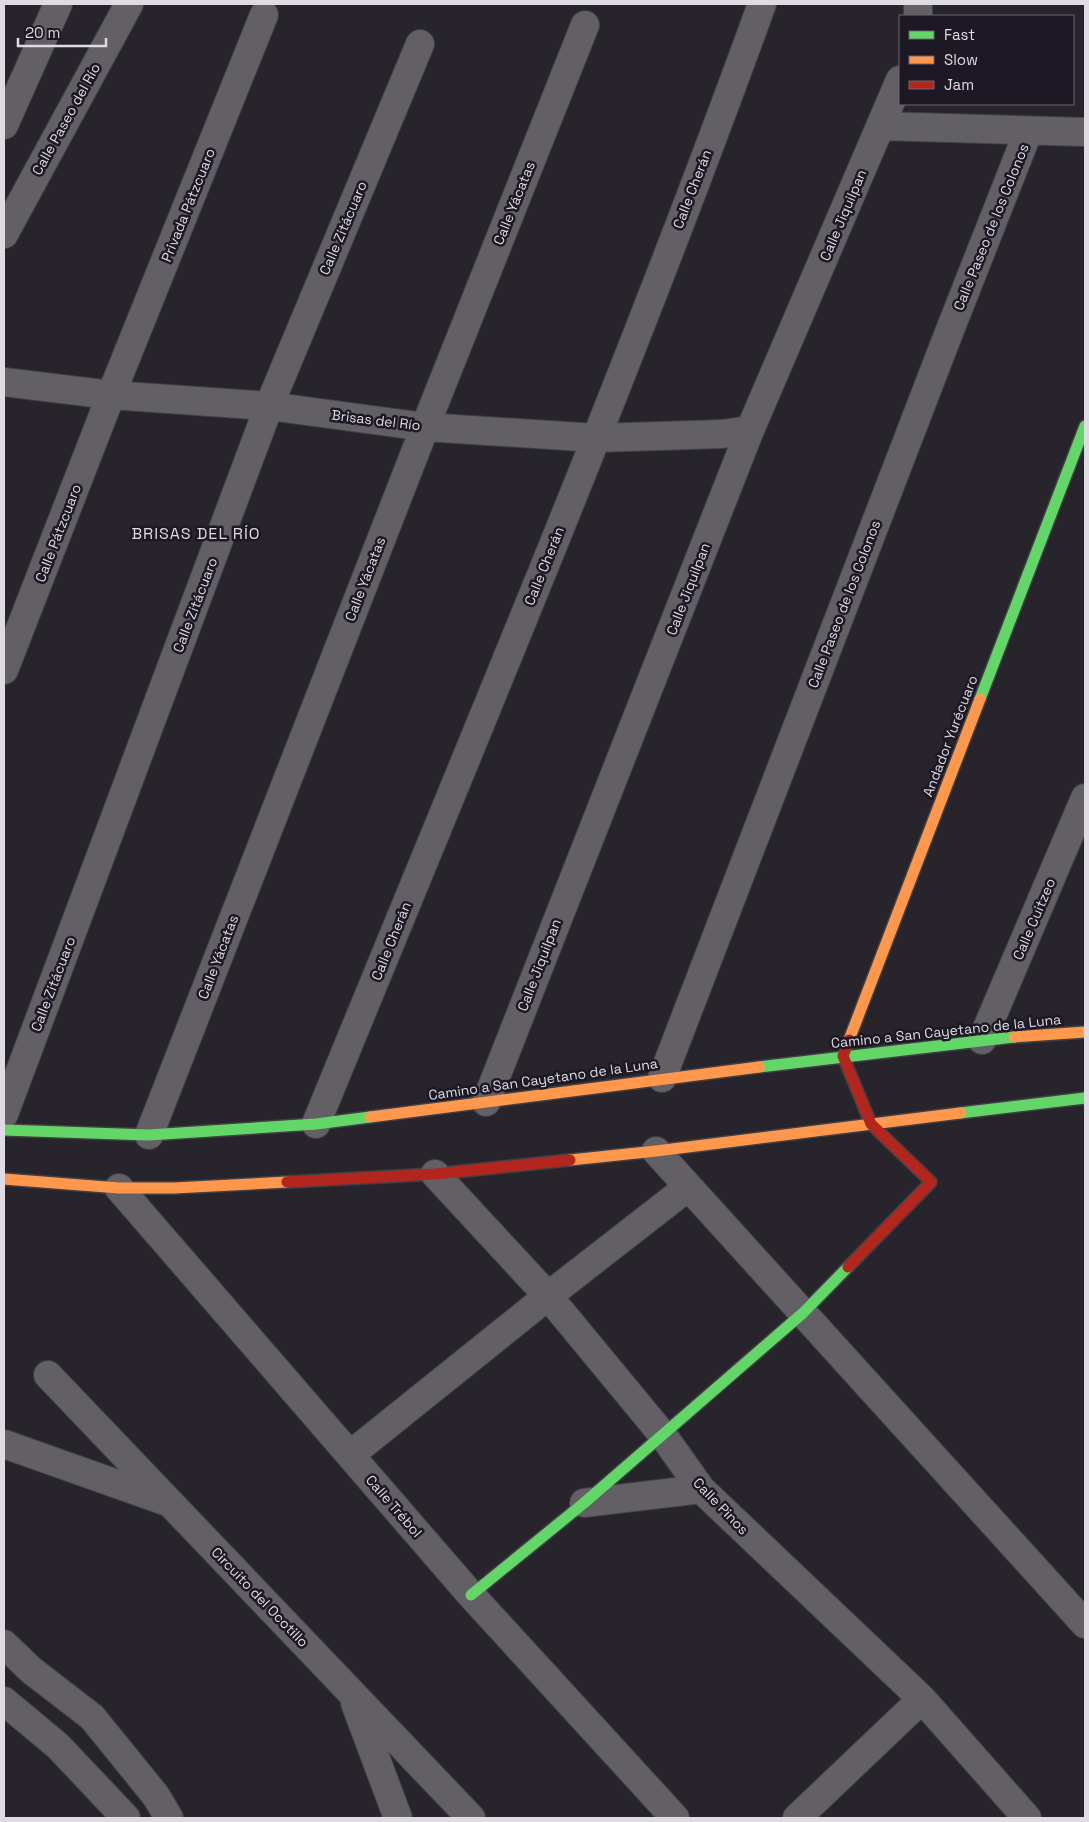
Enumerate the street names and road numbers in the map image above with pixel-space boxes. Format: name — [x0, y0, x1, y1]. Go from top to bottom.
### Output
street label: Calle Paseo del Río — [28, 60, 104, 178]
street label: Calle Paseo de los Colonos — [949, 141, 1033, 313]
street label: Privada Pátzcuaro — [157, 146, 219, 264]
street label: Calle Cherán — [669, 147, 715, 231]
street label: Calle Yácatas — [489, 159, 539, 247]
street label: Calle Jiquilpan — [816, 167, 870, 263]
street label: Calle Zitácuaro — [315, 178, 371, 278]
street label: Brisas del Río — [330, 406, 422, 434]
street label: Calle Pátzcuaro — [31, 481, 85, 585]
street label: Calle Paseo de los Colonos — [804, 518, 884, 690]
street label: Calle Cherán — [520, 524, 568, 608]
street label: Calle Yácatas — [341, 534, 389, 624]
street label: Calle Jiquilpan — [662, 540, 714, 638]
street label: Calle Zitácuaro — [169, 555, 221, 655]
street label: Andador Yurécuaro — [919, 673, 981, 799]
street label: Calle Cuitzeo — [1009, 875, 1059, 963]
street label: Calle Cherán — [367, 899, 415, 983]
street label: Calle Yácatas — [194, 912, 242, 1002]
street label: Calle Jiquilpan — [513, 916, 565, 1014]
street label: Calle Zitácuaro — [27, 934, 79, 1034]
street label: Camino a San Cayetano de la Luna — [830, 1010, 1062, 1052]
street label: Camino a San Cayetano de la Luna — [427, 1054, 659, 1104]
street label: Calle Trébol — [362, 1471, 426, 1541]
street label: Calle Pinos — [689, 1474, 753, 1538]
street label: Circuito del Ocotillo — [208, 1543, 312, 1651]

